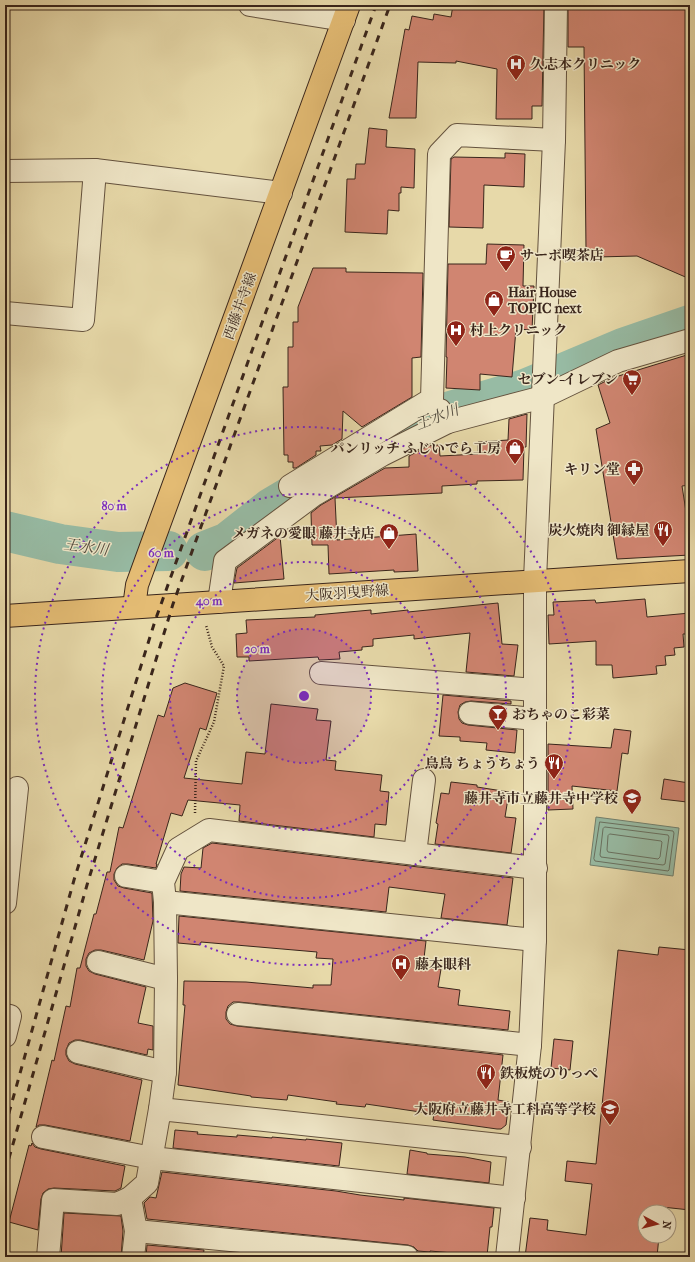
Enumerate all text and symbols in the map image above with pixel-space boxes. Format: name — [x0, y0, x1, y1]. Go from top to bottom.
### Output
hospital icon: 久志本クリニック — [505, 53, 527, 81]
place label: 久志本クリニック — [530, 56, 641, 73]
cafe icon: サーボ喫茶店 — [495, 244, 517, 272]
place label: サーボ喫茶店 — [520, 247, 604, 264]
street label: 西藤井寺線 — [220, 270, 260, 342]
place label: Hair House TOPIC next — [507, 284, 583, 317]
shop icon: Hair House TOPIC next — [483, 289, 505, 317]
hospital icon: 村上クリニック — [445, 319, 467, 347]
place label: 村上クリニック — [470, 322, 567, 339]
supermarket icon: セブン-イレブン — [621, 368, 643, 396]
place label: セブン-イレブン — [517, 371, 618, 388]
water label: 王水川 — [413, 400, 463, 433]
shop icon: パンリッチ ふじいでら工房 — [504, 437, 526, 465]
place label: パンリッチ ふじいでら工房 — [331, 440, 501, 457]
pharmacy icon: キリン堂 — [623, 458, 645, 486]
place label: キリン堂 — [564, 461, 620, 478]
text: 80 m — [101, 499, 128, 513]
restaurant icon: 炭火焼肉 御縁屋 — [652, 519, 674, 547]
shop icon: メガネの愛眼 藤井寺店 — [378, 522, 400, 550]
place label: 炭火焼肉 御縁屋 — [548, 522, 649, 539]
place label: メガネの愛眼 藤井寺店 — [232, 525, 375, 542]
water label: 王水川 — [62, 535, 112, 559]
text: 60 m — [148, 546, 175, 560]
street label: 大阪羽曳野線 — [305, 582, 389, 604]
text: 40 m — [195, 594, 223, 609]
text: 20 m — [244, 642, 271, 656]
centre of rings — [297, 689, 311, 703]
bar icon: おちゃのこ彩菜 — [487, 703, 509, 731]
place label: おちゃのこ彩菜 — [512, 706, 610, 723]
restaurant icon: 鳥鳥 ちょうちょう — [543, 752, 565, 780]
place label: 鳥鳥 ちょうちょう — [425, 755, 540, 772]
school or university icon: 藤井寺市立藤井寺中学校 — [621, 787, 643, 815]
place label: 藤井寺市立藤井寺中学校 — [464, 790, 618, 807]
hospital icon: 藤本眼科 — [390, 953, 412, 981]
place label: 藤本眼科 — [415, 956, 472, 973]
restaurant icon: 鉄板焼のりっぺ — [475, 1062, 497, 1090]
place label: 鉄板焼のりっぺ — [500, 1065, 598, 1082]
school or university icon: 大阪府立藤井寺工科高等学校 — [599, 1098, 621, 1126]
place label: 大阪府立藤井寺工科高等学校 — [414, 1101, 596, 1118]
north arrow — [637, 1204, 677, 1244]
text: N — [659, 1220, 673, 1231]

